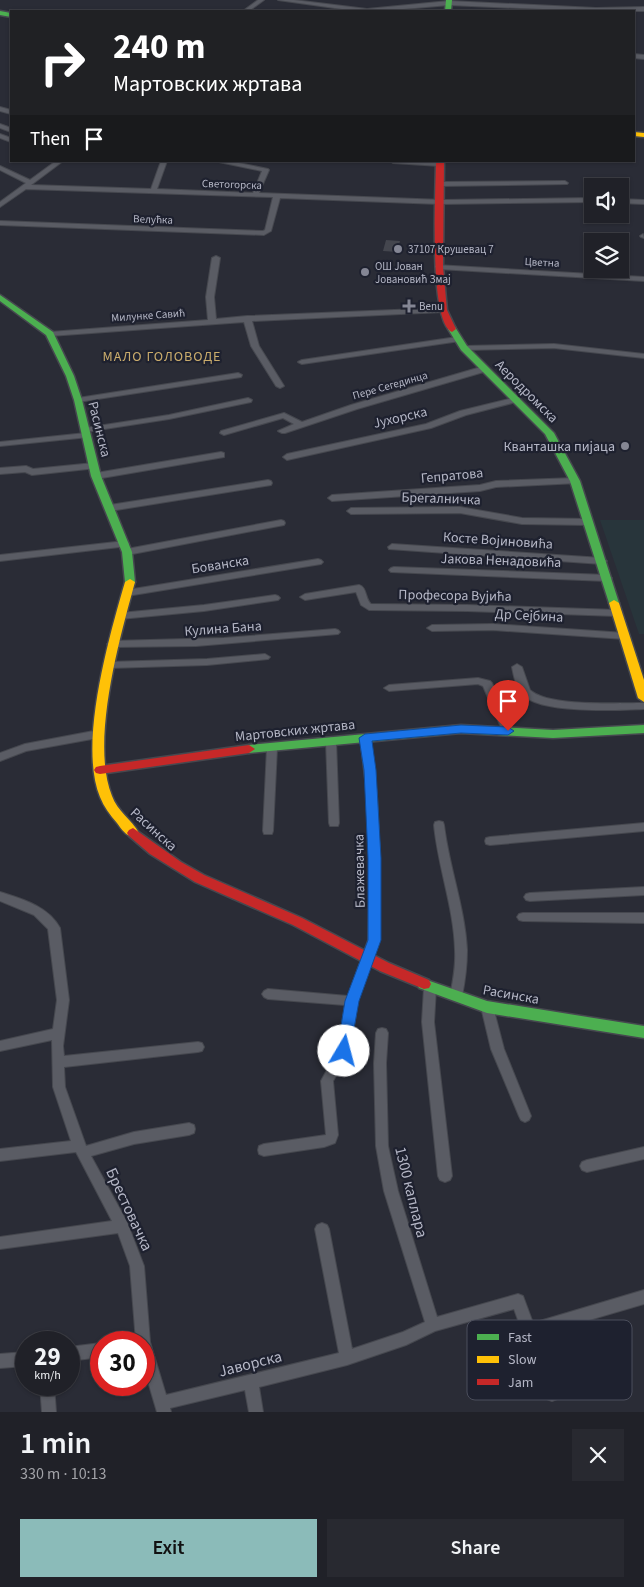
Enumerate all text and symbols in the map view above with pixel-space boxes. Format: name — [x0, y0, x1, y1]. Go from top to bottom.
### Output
text: 240 m — [113, 22, 205, 72]
icon: right — [30, 30, 95, 95]
text: Мартовских жртава — [113, 68, 302, 100]
icon: arrive — [80, 125, 108, 153]
text: Then — [30, 126, 70, 153]
street label: Светогорска — [202, 176, 262, 193]
map controls — [584, 178, 629, 278]
button: sound — [584, 178, 629, 223]
street label: Велућка — [133, 211, 173, 228]
button: layers — [584, 233, 629, 278]
place label: 37107 Крушевац 7 — [408, 242, 494, 257]
marker: 37107 Крушевац 7 — [392, 243, 404, 255]
street label: Цветна — [524, 254, 560, 271]
place label: ОШ Јован Јовановић Змај — [375, 259, 451, 287]
marker: ОШ Јован Јовановић Змај — [359, 266, 371, 278]
place label: Benu — [419, 299, 443, 314]
marker: Benu — [403, 300, 415, 312]
street label: Милунке Савић — [111, 305, 185, 326]
district label: МАЛО ГОЛОВОДЕ — [103, 347, 221, 367]
street label: Аеродромска — [490, 356, 562, 428]
street label: Пере Сегединца — [351, 368, 429, 403]
street label: Расинска — [82, 399, 116, 459]
street label: Јухорска — [371, 402, 429, 434]
place label: Кванташка пијаца — [503, 437, 615, 457]
marker: Кванташка пијаца — [619, 440, 631, 452]
street label: Гепратова — [420, 463, 484, 489]
street label: Брегалничка — [401, 488, 481, 510]
street label: Косте Војиновића — [442, 527, 554, 555]
street label: Јакова Ненадовића — [440, 549, 562, 573]
street label: Бованска — [190, 551, 250, 579]
street label: Професора Вујића — [398, 585, 512, 607]
street label: Др Сејбина — [494, 604, 564, 628]
street label: Кулина Бана — [184, 616, 262, 642]
pin — [487, 680, 529, 731]
icon: arrive — [494, 687, 522, 715]
street label: Мартовских жртава — [234, 715, 356, 747]
street label: Расинска — [126, 803, 181, 856]
street label: Блажевачка — [349, 834, 371, 908]
street label: Расинска — [481, 980, 541, 1010]
position arrow — [317, 1024, 369, 1076]
street label: 1300 каплара — [389, 1144, 433, 1240]
street label: Брестовачка — [100, 1164, 158, 1255]
legend — [467, 1320, 632, 1400]
text: Fast — [508, 1328, 532, 1348]
speed limit sign: 30 — [90, 1331, 155, 1396]
text: 29 — [34, 1339, 61, 1375]
street label: Јаворска — [216, 1345, 284, 1382]
text: Slow — [508, 1350, 537, 1370]
text: km/h — [34, 1367, 61, 1384]
text: Jam — [508, 1373, 533, 1393]
text: 1 min — [20, 1422, 91, 1465]
button: close — [572, 1429, 624, 1481]
text: 330 m · 10:13 — [20, 1463, 107, 1485]
button: Exit — [20, 1519, 317, 1577]
button: Share — [327, 1519, 624, 1577]

